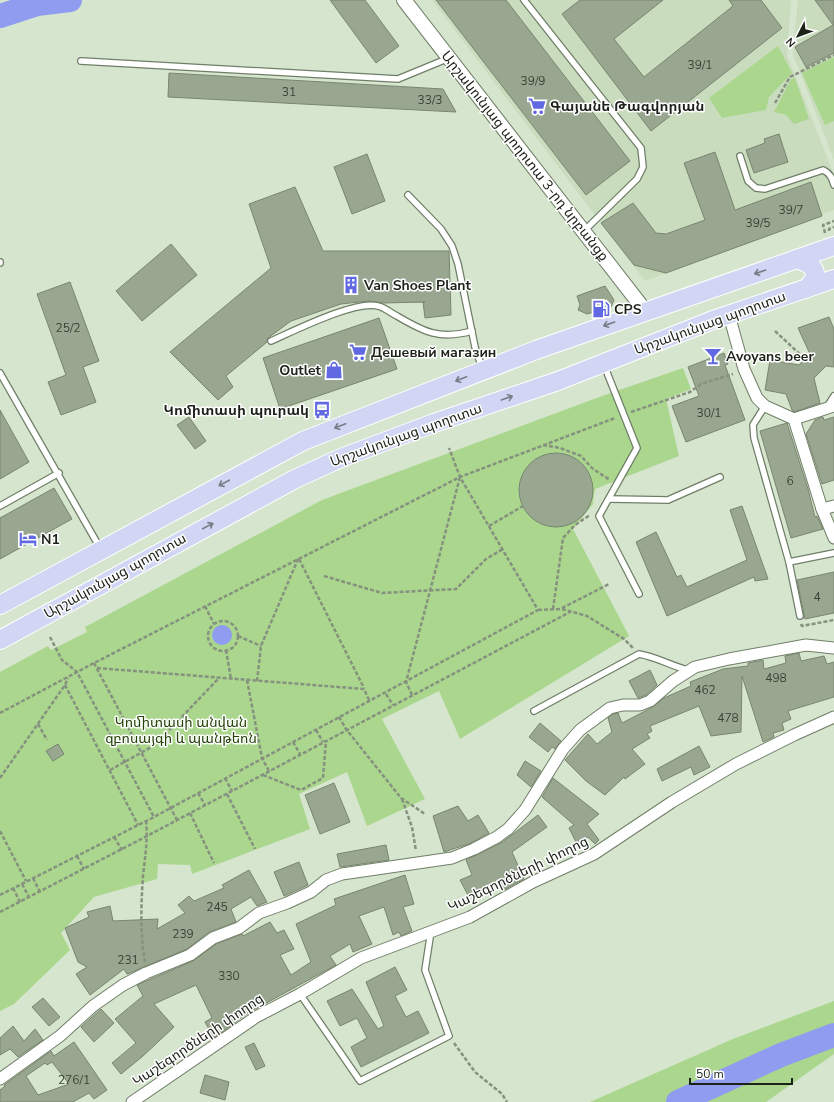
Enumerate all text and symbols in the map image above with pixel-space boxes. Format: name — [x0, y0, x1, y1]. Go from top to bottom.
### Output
north arrow — [778, 16, 818, 56]
text: N — [783, 34, 799, 50]
street label: Արշակունյաց պողոտա 3-րդ նրբանցք — [437, 47, 613, 265]
house number: 39/1 — [688, 57, 713, 73]
house number: 39/9 — [521, 73, 546, 89]
house number: 31 — [282, 84, 296, 100]
house number: 33/3 — [418, 92, 443, 108]
supermarket icon: Գայանե Թագվորյան — [527, 96, 547, 116]
place label: Գայանե Թագվորյան — [550, 97, 704, 116]
house number: 39/7 — [779, 202, 804, 218]
house number: 39/5 — [746, 215, 771, 231]
one-way arrow — [754, 269, 767, 276]
building icon: Van Shoes Plant — [341, 275, 361, 295]
place label: Van Shoes Plant — [363, 276, 471, 295]
street label: Արշակունյաց պողոտա — [631, 287, 789, 359]
fuel station icon: CPS — [591, 299, 611, 319]
place label: CPS — [614, 300, 642, 319]
house number: 25/2 — [56, 320, 81, 336]
one-way arrow — [604, 321, 616, 329]
supermarket icon: Дешевый магазин — [348, 342, 368, 362]
place label: Дешевый магазин — [371, 343, 496, 362]
bar icon: Avoyans beer — [703, 346, 723, 366]
place label: Avoyans beer — [726, 347, 814, 366]
shop icon: Outlet — [324, 360, 344, 380]
place label: Outlet — [279, 361, 322, 380]
one-way arrow — [456, 375, 468, 383]
one-way arrow — [501, 394, 514, 401]
street label: Արշակունյաց պողոտա — [327, 399, 485, 471]
bus stop icon: Կոմիտասի պուրակ — [312, 400, 332, 420]
place label: Կոմիտասի պուրակ — [164, 401, 309, 420]
house number: 30/1 — [697, 405, 722, 421]
one-way arrow — [334, 422, 346, 430]
house number: 6 — [786, 473, 794, 489]
one-way arrow — [218, 480, 230, 488]
one-way arrow — [202, 521, 214, 529]
hotel icon: N1 — [18, 529, 38, 549]
street label: Արշակունյաց պողոտա — [40, 529, 190, 623]
place label: N1 — [41, 530, 60, 549]
house number: 4 — [813, 589, 821, 605]
house number: 498 — [765, 670, 787, 686]
house number: 462 — [694, 682, 716, 698]
house number: 478 — [717, 710, 739, 726]
park label: Կոմիտասի անվան զբոսայգի և պանթեոն — [105, 713, 257, 748]
street label: Կաշեգործների փողոց — [445, 832, 591, 916]
house number: 245 — [206, 899, 228, 915]
house number: 239 — [172, 926, 194, 942]
house number: 231 — [117, 952, 139, 968]
house number: 330 — [218, 968, 240, 984]
street label: Կաշեգործների փողոց — [129, 989, 267, 1091]
scale bar — [690, 1060, 792, 1086]
text: 50 m — [696, 1066, 724, 1082]
house number: 276/1 — [58, 1072, 90, 1088]

